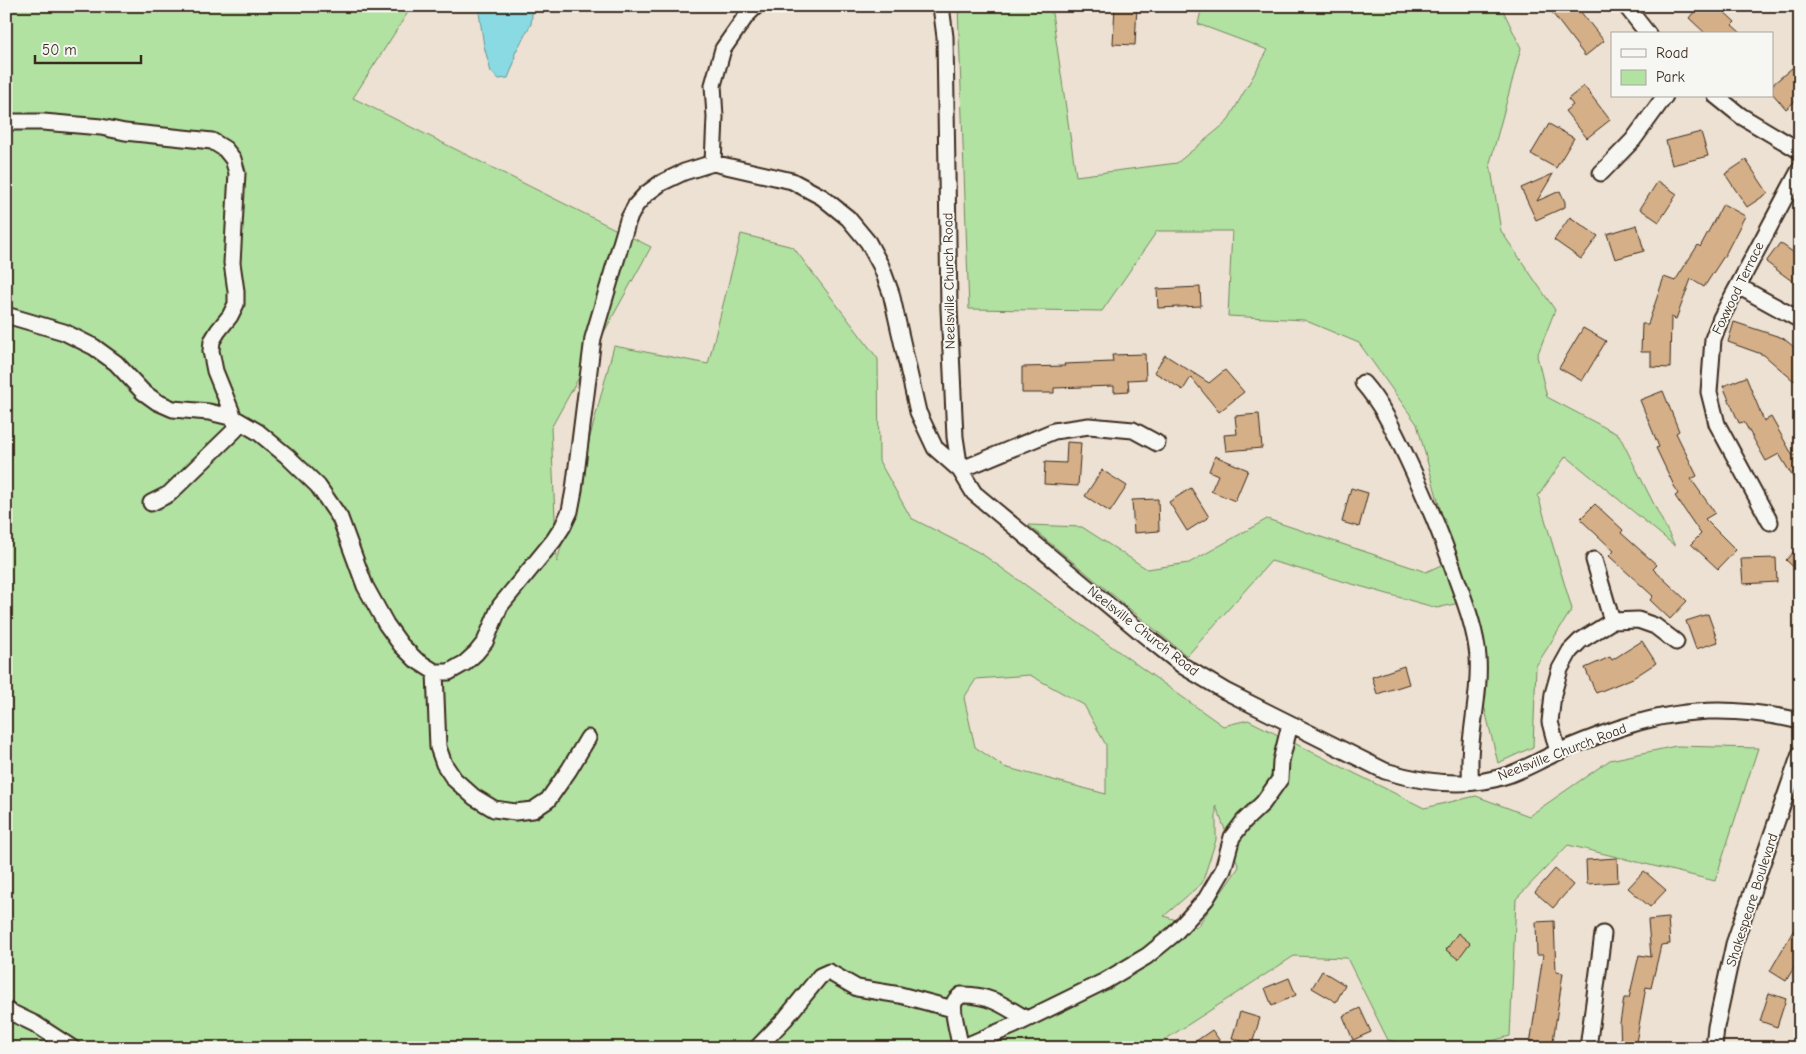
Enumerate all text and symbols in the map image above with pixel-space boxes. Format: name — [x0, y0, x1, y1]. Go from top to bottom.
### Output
scale bar — [35, 32, 141, 64]
legend — [1611, 32, 1774, 98]
text: 50 m — [42, 41, 77, 59]
text: Road — [1656, 44, 1688, 62]
text: Park — [1656, 68, 1685, 86]
street label: Neelsville Church Road — [939, 213, 959, 349]
street label: Foxwood Terrace — [1708, 239, 1768, 337]
street label: Neelsville Church Road — [1084, 582, 1202, 680]
street label: Neelsville Church Road — [1495, 720, 1629, 784]
street label: Shakespeare Boulevard — [1722, 831, 1782, 969]

